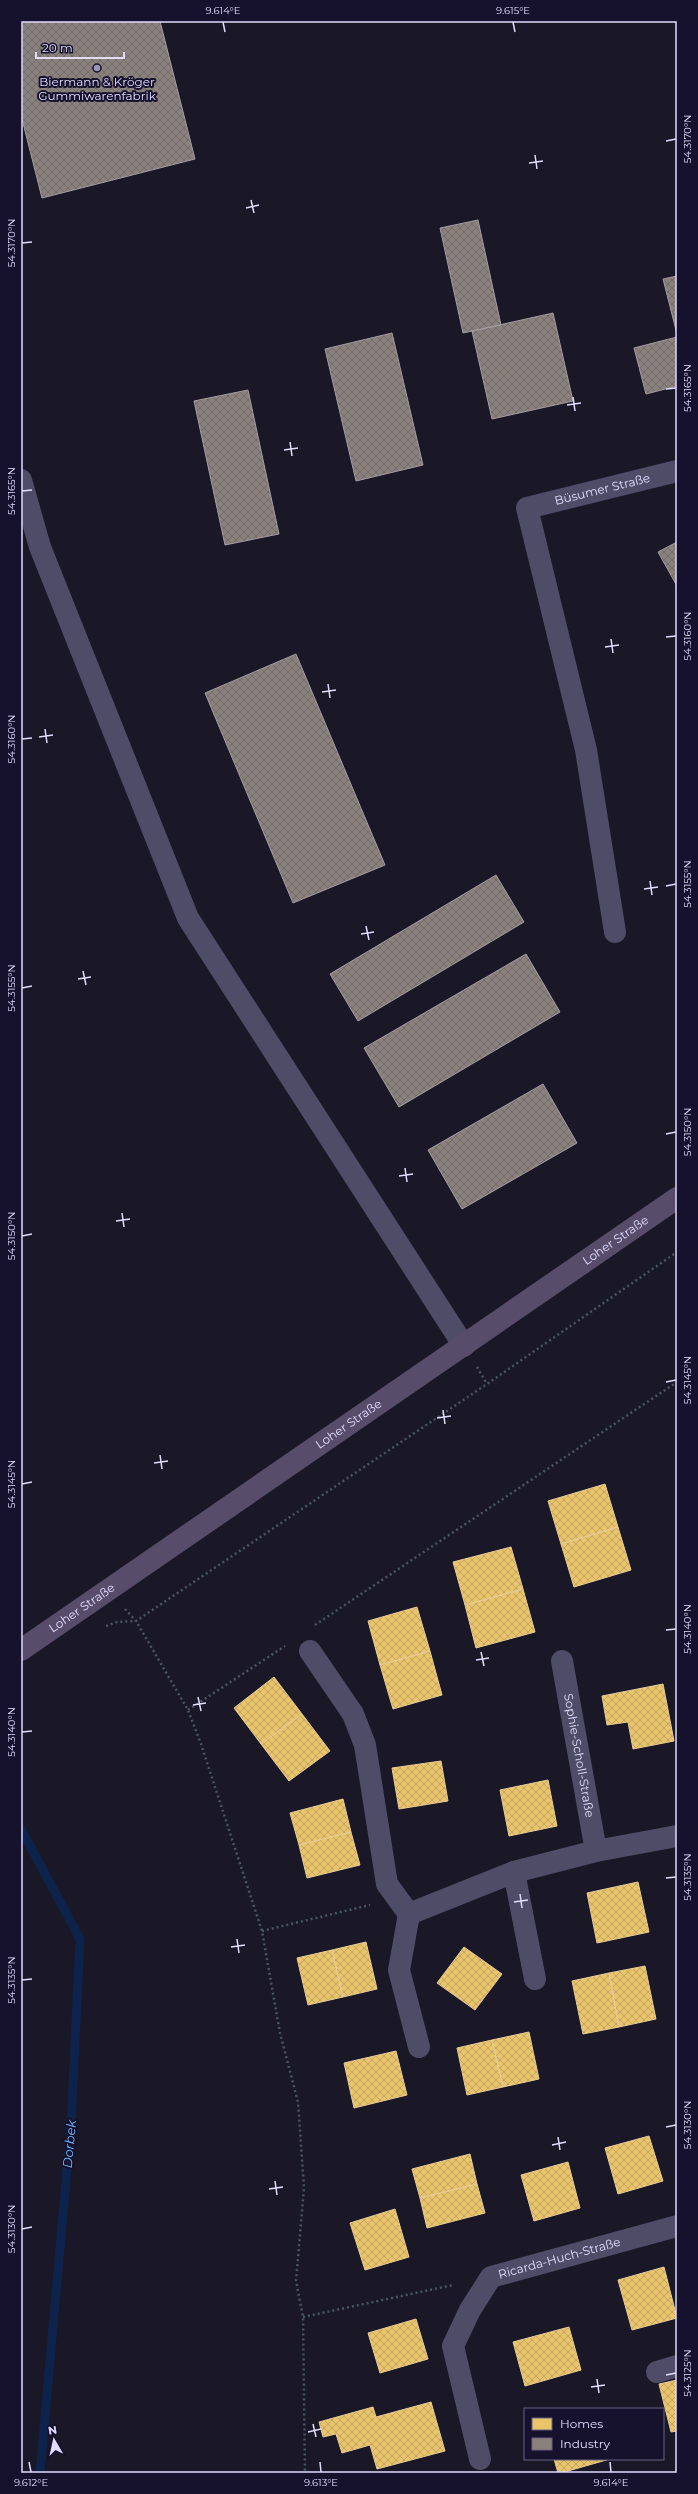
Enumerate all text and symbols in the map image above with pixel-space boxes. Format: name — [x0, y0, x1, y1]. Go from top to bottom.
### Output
text: 9.614°E — [206, 4, 241, 17]
text: 9.615°E — [496, 4, 530, 17]
scale bar — [36, 34, 124, 60]
text: 20 m — [42, 40, 73, 55]
marker: Biermann & Kröger Gummiwarenfabrik — [92, 63, 102, 73]
place label: Biermann & Kröger Gummiwarenfabrik — [38, 74, 157, 103]
text: 54.3170°N — [681, 115, 694, 163]
text: 54.3170°N — [5, 219, 18, 267]
text: 54.3165°N — [681, 364, 694, 412]
text: 54.3165°N — [5, 467, 18, 515]
street label: Büsumer Straße — [553, 470, 652, 508]
text: 54.3160°N — [681, 612, 694, 661]
text: 54.3160°N — [5, 715, 18, 764]
text: 54.3155°N — [681, 860, 694, 908]
text: 54.3155°N — [5, 964, 18, 1012]
text: 54.3150°N — [681, 1108, 694, 1156]
text: 54.3150°N — [5, 1212, 18, 1260]
street label: Loher Straße — [579, 1212, 651, 1268]
text: 54.3145°N — [681, 1356, 694, 1404]
street label: Loher Straße — [313, 1396, 384, 1452]
text: 54.3145°N — [5, 1460, 18, 1508]
street label: Loher Straße — [46, 1580, 118, 1636]
text: 54.3140°N — [681, 1604, 694, 1654]
street label: Sophie-Scholl-Straße — [561, 1692, 598, 1819]
text: 54.3140°N — [5, 1707, 18, 1757]
text: 54.3135°N — [681, 1853, 694, 1901]
text: 54.3135°N — [5, 1956, 18, 2004]
text: 54.3130°N — [681, 2101, 694, 2149]
water label: Dorbek — [59, 2118, 79, 2169]
text: 54.3130°N — [5, 2205, 18, 2253]
street label: Ricarda-Huch-Straße — [496, 2234, 622, 2282]
text: 54.3125°N — [681, 2349, 694, 2397]
legend — [524, 2408, 664, 2460]
text: Homes — [560, 2416, 603, 2431]
north arrow — [34, 2420, 74, 2460]
text: N — [47, 2423, 58, 2438]
text: Industry — [560, 2436, 610, 2451]
text: 9.612°E — [14, 2476, 48, 2489]
text: 9.613°E — [304, 2476, 338, 2489]
text: 9.614°E — [594, 2476, 629, 2489]

